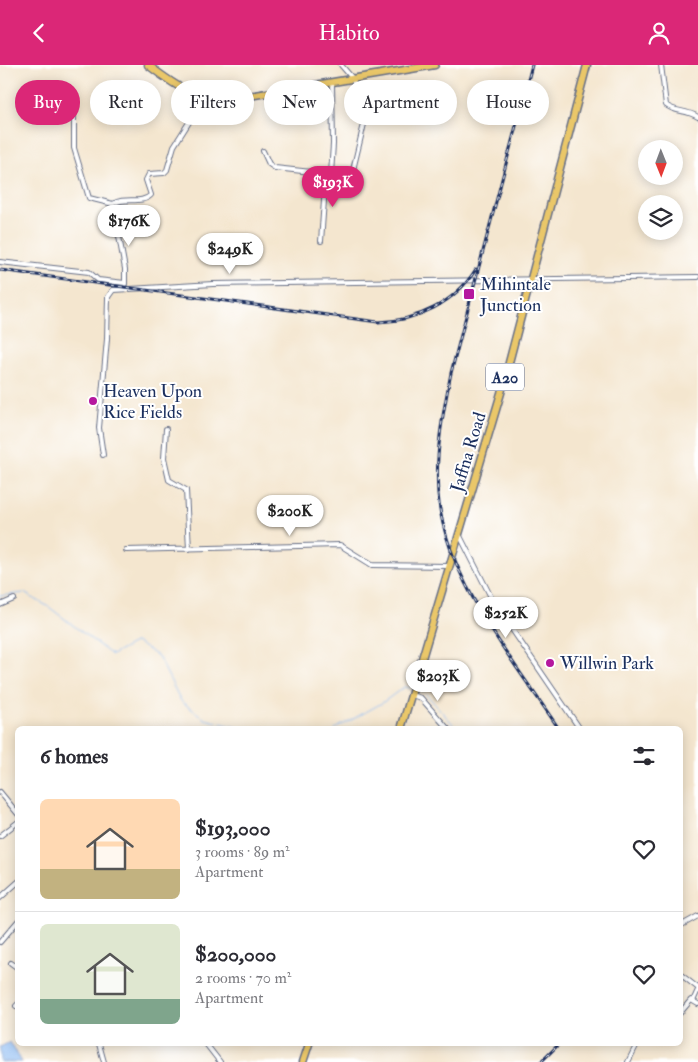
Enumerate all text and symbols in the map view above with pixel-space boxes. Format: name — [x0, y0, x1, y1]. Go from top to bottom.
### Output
icon: back — [25, 19, 53, 47]
text: Habito — [318, 19, 380, 47]
icon: person — [645, 19, 673, 47]
chip: Buy — [15, 80, 80, 125]
chip: Rent — [90, 80, 161, 125]
chip: Filters — [171, 80, 254, 125]
chip: New — [264, 80, 334, 125]
chip: Apartment — [344, 80, 457, 125]
chip: House — [467, 80, 549, 125]
north arrow — [638, 140, 682, 185]
map controls — [638, 140, 683, 240]
pin: $193K — [298, 165, 368, 208]
text: $193K — [313, 172, 353, 192]
button: layers — [638, 195, 683, 240]
pin: $176K — [94, 205, 164, 247]
text: $176K — [108, 211, 150, 231]
pin: $249K — [195, 233, 265, 275]
text: $249K — [207, 239, 253, 259]
place label: Mihintale Junction — [479, 273, 551, 317]
marker: Mihintale Junction — [462, 287, 476, 301]
road number: A20 — [486, 363, 524, 391]
place label: Heaven Upon Rice Fields — [103, 380, 202, 424]
marker: Heaven Upon Rice Fields — [87, 395, 99, 407]
street label: Jaffna Road — [445, 409, 492, 496]
pin: $200K — [255, 495, 325, 537]
text: $200K — [268, 501, 312, 521]
pin: $252K — [471, 597, 541, 639]
text: $252K — [484, 603, 528, 623]
place label: Willwin Park — [559, 652, 654, 675]
marker: Willwin Park — [544, 657, 556, 669]
pin: $203K — [403, 659, 473, 702]
text: $203K — [417, 666, 459, 686]
icon: filters — [630, 742, 658, 770]
text: 6 homes — [40, 743, 108, 770]
text: $193,000 — [195, 815, 270, 842]
icon: home — [80, 819, 140, 879]
icon: heart — [630, 835, 658, 863]
text: 3 rooms · 89 m² — [195, 842, 290, 862]
text: Apartment — [195, 862, 263, 882]
text: $200,000 — [195, 941, 276, 968]
icon: home — [80, 944, 140, 1004]
icon: heart — [630, 960, 658, 988]
text: 2 rooms · 70 m² — [195, 968, 291, 988]
text: Apartment — [195, 988, 263, 1008]

